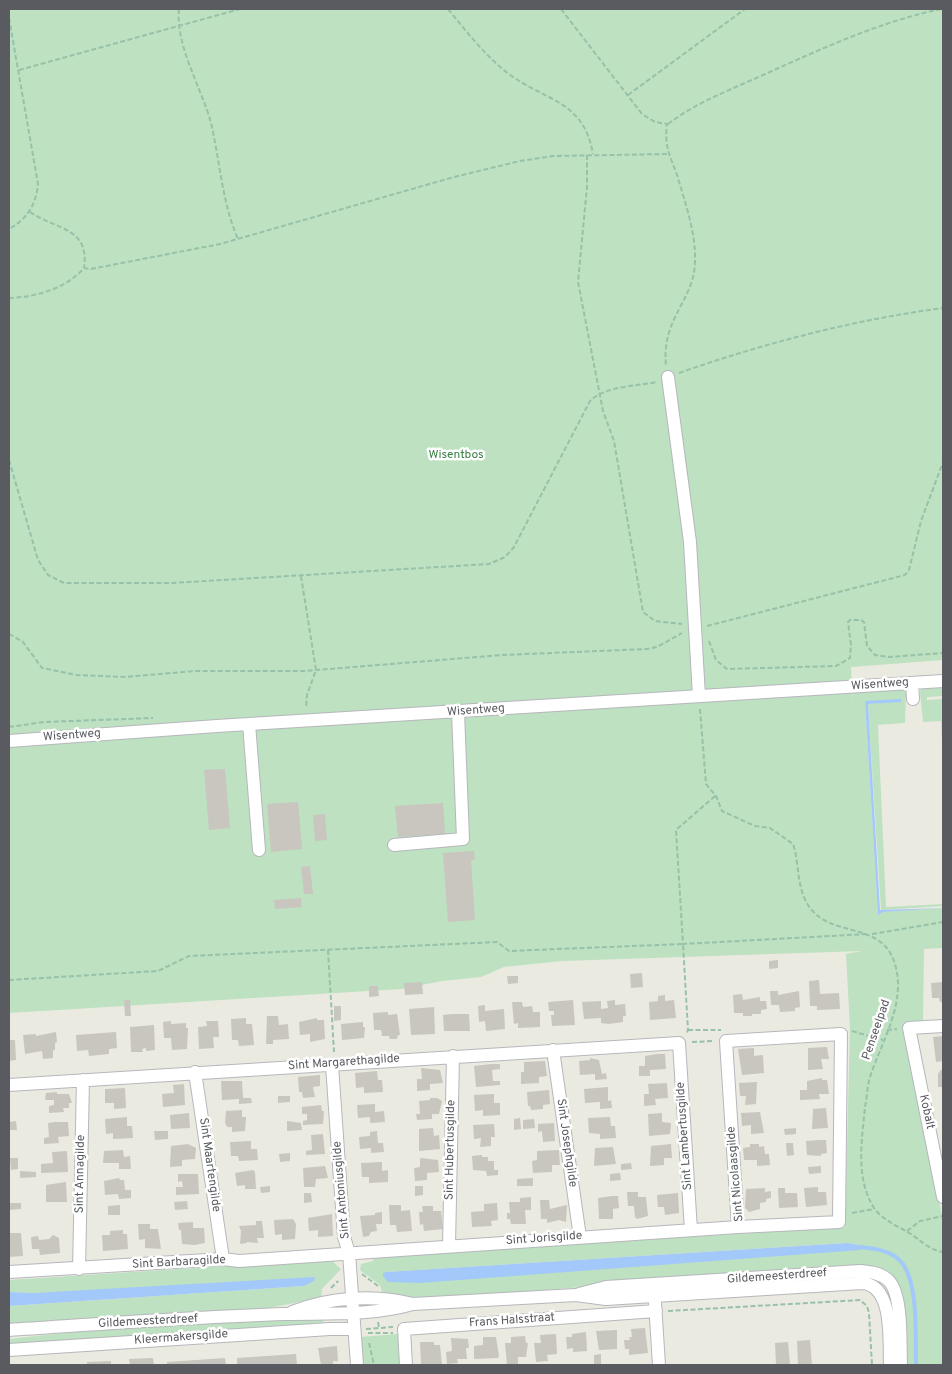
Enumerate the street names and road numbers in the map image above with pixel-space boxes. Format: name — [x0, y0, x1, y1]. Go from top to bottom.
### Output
street label: Wisentweg — [851, 676, 909, 694]
street label: Wisentweg — [447, 702, 505, 720]
street label: Wisentweg — [43, 727, 101, 745]
street label: Penseelpad — [860, 998, 894, 1062]
street label: Sint Margarethagilde — [288, 1052, 400, 1074]
street label: Sint Lambertusgilde — [674, 1081, 696, 1191]
street label: Kobalt — [915, 1093, 937, 1131]
street label: Sint Josephgilde — [553, 1098, 579, 1188]
street label: Sint Hubertusgilde — [443, 1100, 459, 1200]
street label: Sint Maartengilde — [195, 1117, 223, 1213]
street label: Sint Nicolaasgilde — [725, 1126, 747, 1222]
street label: Sint Annagilde — [73, 1135, 89, 1213]
street label: Sint Antoniusgilde — [331, 1140, 353, 1240]
street label: Sint Jorisgilde — [505, 1229, 583, 1249]
street label: Sint Barbaragilde — [132, 1253, 226, 1273]
street label: Gildemeesterdreef — [727, 1266, 827, 1288]
street label: Frans Halsstraat — [469, 1311, 555, 1331]
street label: Gildemeesterdreef — [98, 1312, 198, 1332]
street label: Kleermakersgilde — [133, 1328, 229, 1348]

